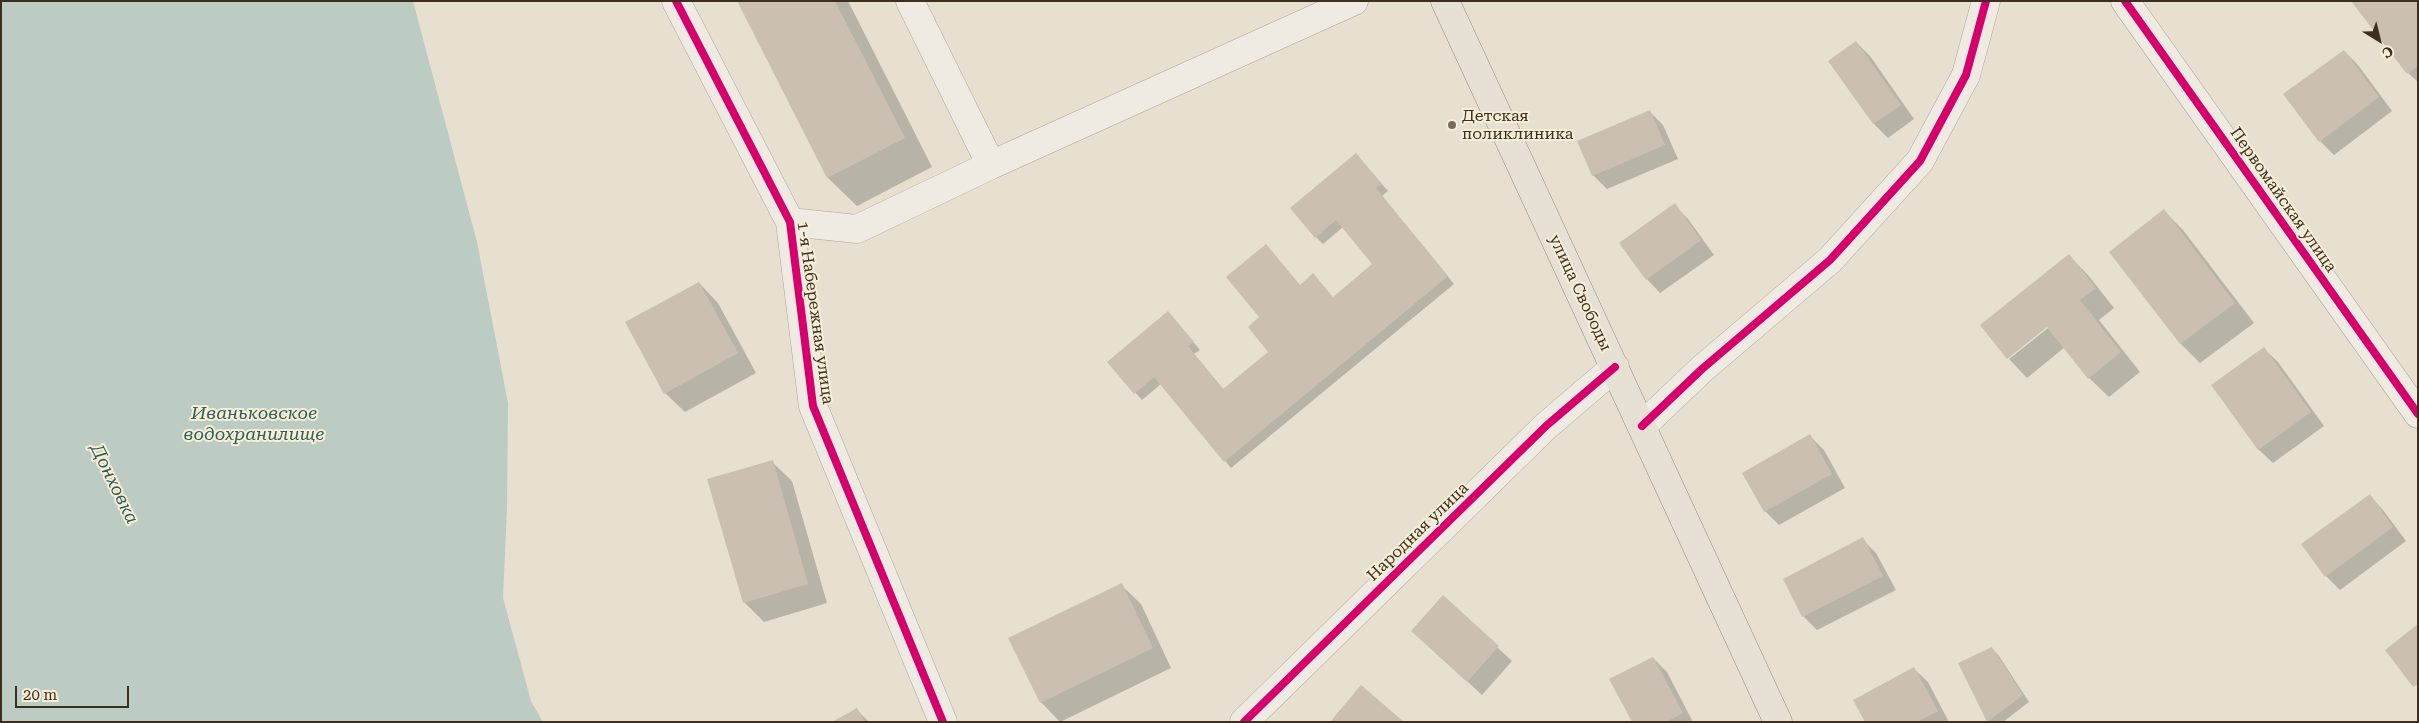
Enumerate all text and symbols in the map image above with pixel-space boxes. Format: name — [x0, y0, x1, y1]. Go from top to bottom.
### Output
north arrow — [2354, 15, 2404, 65]
text: С — [2379, 43, 2396, 61]
place label: Детская поликлиника — [1462, 106, 1573, 144]
marker: Детская поликлиника — [1446, 119, 1458, 131]
street label: Первомайская улица — [2226, 124, 2340, 276]
street label: 1-я Набережная улица — [793, 220, 837, 406]
street label: улица Свободы — [1545, 232, 1615, 354]
water label: Иваньковское водохранилище — [184, 403, 324, 446]
water label: Донховка — [85, 440, 143, 528]
street label: Народная улица — [1363, 479, 1473, 585]
scale bar — [18, 676, 131, 708]
text: 20 m — [23, 686, 57, 704]

